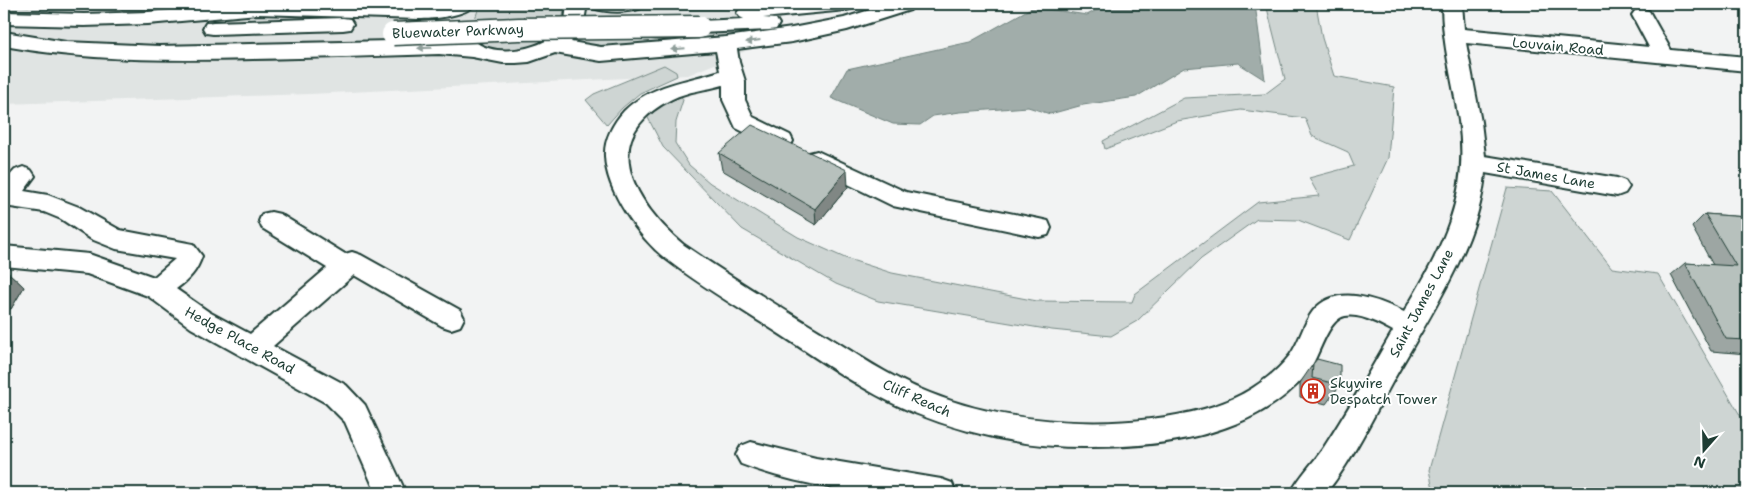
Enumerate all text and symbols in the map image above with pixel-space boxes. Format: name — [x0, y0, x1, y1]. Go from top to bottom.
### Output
street label: Bluewater Parkway — [392, 20, 524, 42]
street label: Louvain Road — [1511, 33, 1605, 59]
one-way arrow — [745, 37, 761, 45]
one-way arrow — [417, 44, 433, 52]
one-way arrow — [670, 45, 686, 53]
street label: St James Lane — [1495, 157, 1597, 193]
street label: Saint James Lane — [1385, 246, 1457, 360]
street label: Hedge Place Road — [182, 302, 298, 378]
place label: Skywire Despatch Tower — [1330, 374, 1438, 408]
street label: Cliff Reach — [880, 375, 954, 421]
building icon: Skywire Despatch Tower — [1300, 378, 1326, 404]
north arrow — [1678, 424, 1728, 474]
text: N — [1691, 452, 1708, 473]

